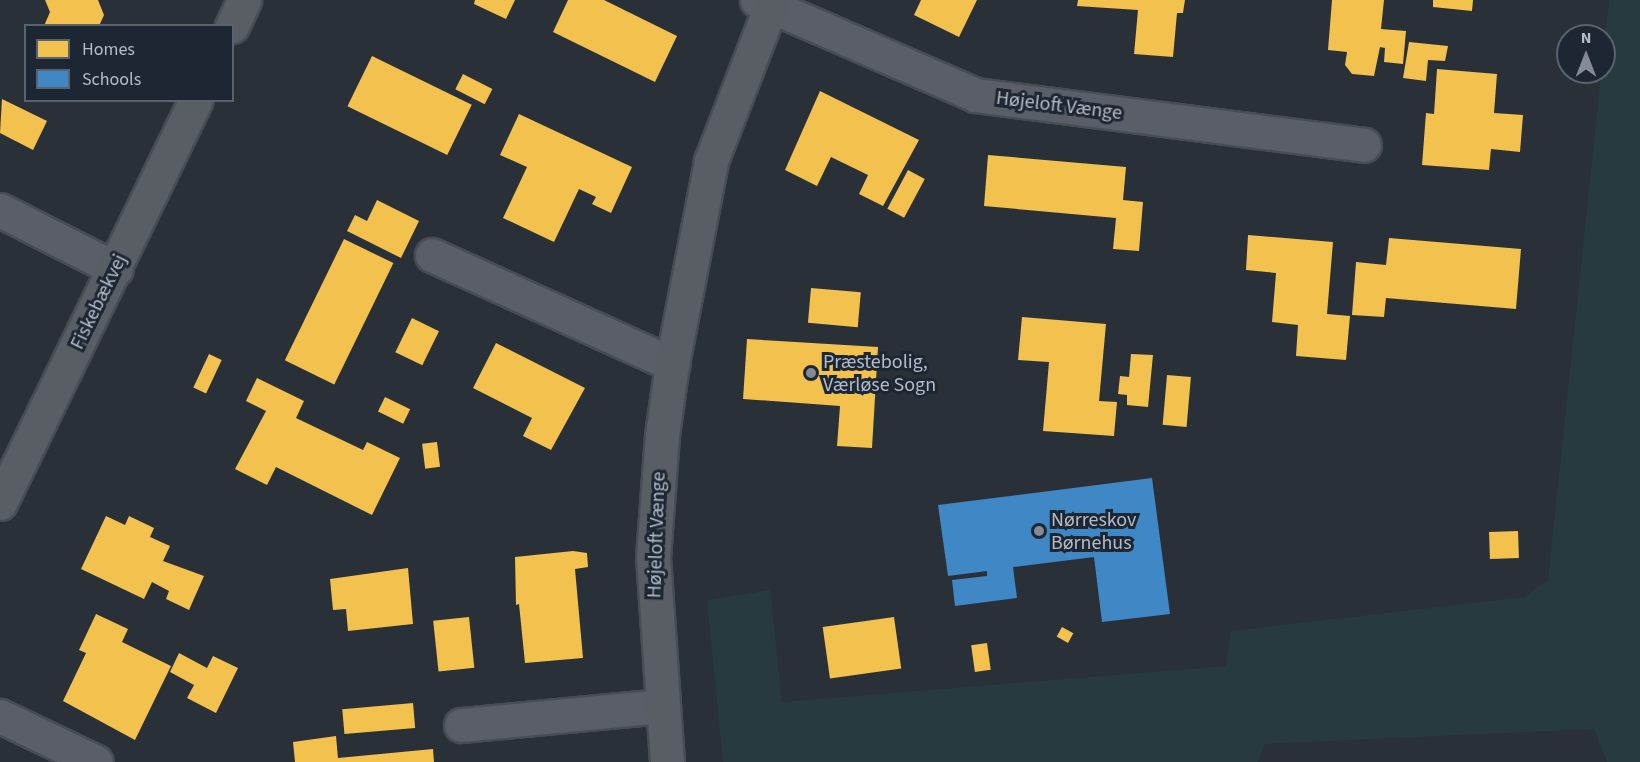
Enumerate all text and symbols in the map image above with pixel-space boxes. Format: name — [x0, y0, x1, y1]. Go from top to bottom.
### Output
legend — [24, 24, 234, 102]
north arrow — [1556, 24, 1616, 84]
text: N — [1581, 27, 1591, 49]
text: Homes — [82, 37, 135, 62]
text: Schools — [82, 67, 141, 92]
street label: Højeloft Vænge — [995, 86, 1123, 126]
street label: Fiskebækvej — [66, 250, 132, 354]
place label: Præstebolig, Værløse Sogn — [823, 350, 936, 397]
marker: Præstebolig, Værløse Sogn — [804, 366, 818, 380]
street label: Højeloft Vænge — [643, 471, 671, 599]
place label: Nørreskov Børnehus — [1051, 508, 1136, 555]
marker: Nørreskov Børnehus — [1032, 524, 1046, 538]

